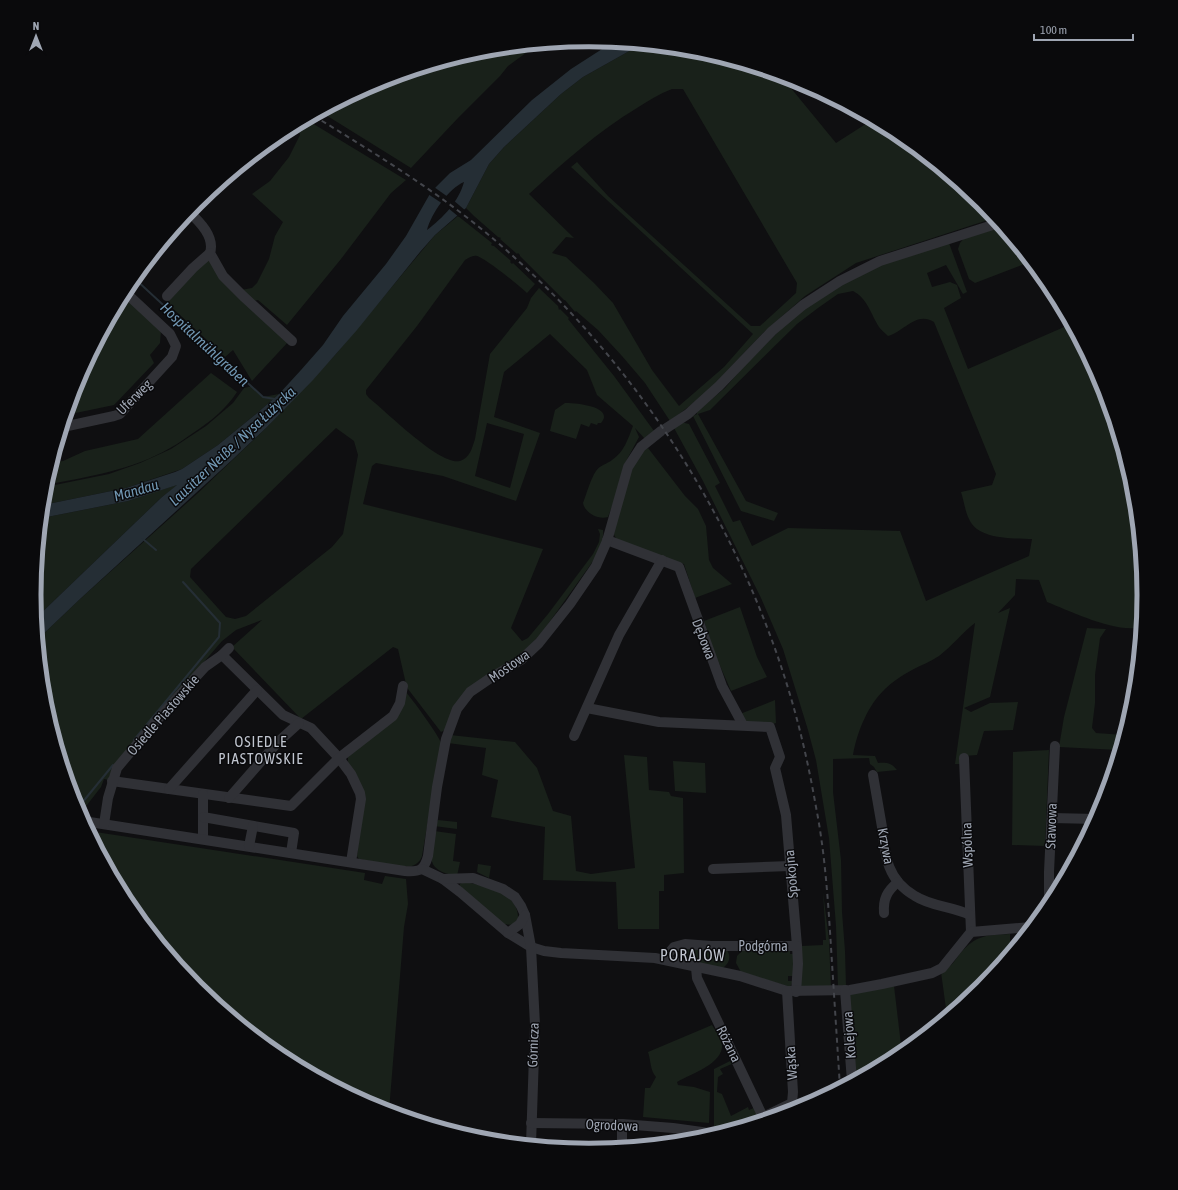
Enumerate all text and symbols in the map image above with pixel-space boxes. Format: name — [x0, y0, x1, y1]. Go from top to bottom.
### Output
north arrow — [16, 16, 56, 56]
scale bar — [1034, 16, 1133, 42]
text: N — [33, 20, 39, 32]
text: 100 m — [1040, 23, 1067, 37]
water label: Hospitalmühlgraben — [157, 299, 253, 389]
street label: Uferweg — [113, 376, 155, 418]
water label: Lausitzer Neiße / Nysa Łużycka — [165, 383, 299, 509]
water label: Mandau — [112, 476, 160, 504]
street label: Dębowa — [689, 617, 719, 661]
street label: Mostowa — [486, 646, 532, 686]
street label: Osiedle Piastowskie — [124, 672, 202, 758]
district label: OSIEDLE PIASTOWSKIE — [218, 733, 304, 767]
street label: Stawowa — [1042, 803, 1060, 849]
street label: Wspólna — [958, 822, 976, 868]
street label: Krzywa — [875, 827, 897, 865]
street label: Spokojna — [781, 849, 801, 899]
street label: Podgórna — [738, 938, 788, 954]
district label: PORAJÓW — [660, 946, 726, 964]
street label: Kolejowa — [839, 1011, 859, 1059]
street label: Górnicza — [524, 1022, 542, 1068]
street label: Różana — [713, 1023, 745, 1065]
street label: Wąska — [782, 1046, 800, 1080]
street label: Ogrodowa — [585, 1116, 639, 1134]

